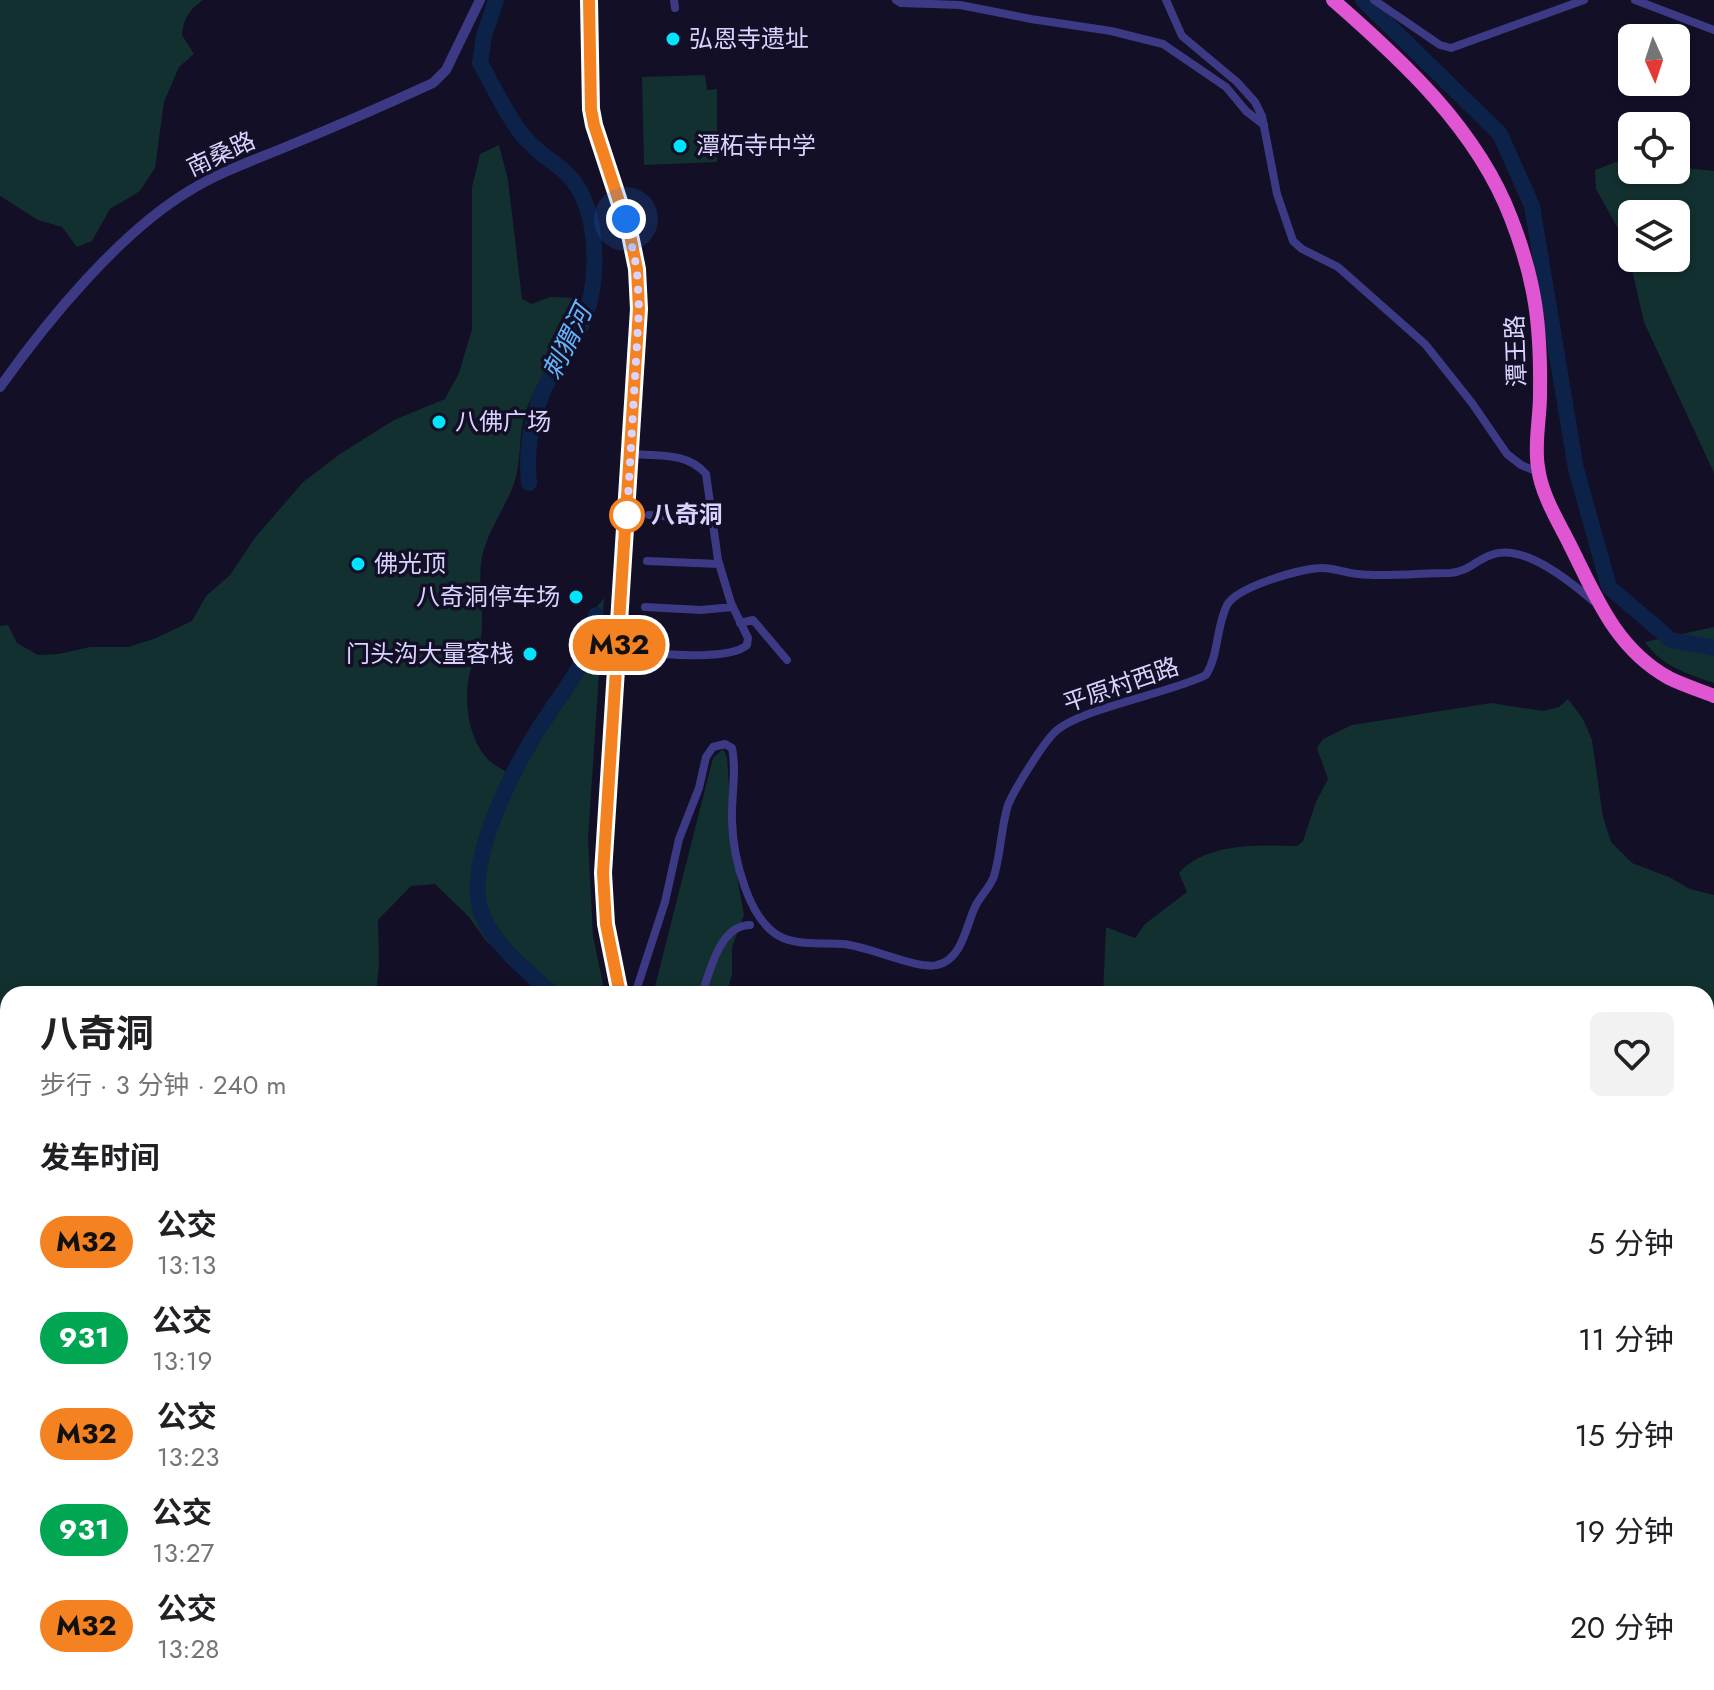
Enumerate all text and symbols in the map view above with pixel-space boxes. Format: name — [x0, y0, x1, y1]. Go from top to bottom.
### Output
place label: 弘恩寺遗址 — [689, 21, 809, 56]
north arrow — [1618, 24, 1690, 96]
map controls — [1618, 24, 1690, 272]
marker: 弘恩寺遗址 — [664, 30, 682, 48]
button: locate — [1618, 112, 1690, 184]
street label: 南桑路 — [181, 122, 261, 185]
place label: 潭柘寺中学 — [696, 128, 816, 163]
marker: 潭柘寺中学 — [671, 137, 689, 155]
your location — [606, 199, 646, 239]
button: layers — [1618, 200, 1690, 272]
water label: 刺猬河 — [533, 294, 603, 385]
street label: 潭王路 — [1497, 314, 1534, 388]
place label: 八佛广场 — [455, 404, 551, 439]
marker: 八佛广场 — [430, 413, 448, 431]
place label: 八奇洞 — [651, 497, 723, 532]
marker: 八奇洞 — [610, 498, 644, 532]
place label: 佛光顶 — [374, 546, 446, 581]
marker: 佛光顶 — [349, 555, 367, 573]
place label: 八奇洞停车场 — [416, 579, 560, 614]
marker: 八奇洞停车场 — [567, 588, 585, 606]
line badge: M32 — [573, 619, 665, 671]
text: M32 — [589, 624, 649, 665]
place label: 门头沟大量客栈 — [346, 636, 514, 671]
marker: 门头沟大量客栈 — [521, 645, 539, 663]
street label: 平原村西路 — [1058, 648, 1183, 721]
text: 八奇洞 — [40, 1006, 154, 1061]
button: heart — [1590, 1012, 1674, 1096]
text: 步行 · 3 分钟 · 240 m — [40, 1066, 286, 1104]
text: 发车时间 — [40, 1136, 160, 1179]
text: 公交 — [157, 1203, 217, 1246]
text: M32 — [56, 1221, 117, 1262]
text: 5 分钟 — [1588, 1222, 1674, 1265]
text: 13:13 — [157, 1246, 216, 1284]
text: 公交 — [152, 1299, 212, 1342]
text: 931 — [59, 1317, 109, 1358]
text: 11 分钟 — [1578, 1318, 1674, 1361]
text: 13:19 — [152, 1342, 212, 1380]
text: 公交 — [157, 1395, 217, 1438]
text: M32 — [56, 1413, 117, 1454]
text: 15 分钟 — [1575, 1414, 1674, 1457]
text: 13:23 — [157, 1438, 219, 1476]
text: 公交 — [152, 1491, 212, 1534]
text: 931 — [59, 1509, 109, 1550]
text: 19 分钟 — [1574, 1510, 1674, 1553]
text: 13:27 — [152, 1534, 214, 1572]
text: 公交 — [157, 1587, 217, 1630]
text: M32 — [56, 1605, 117, 1646]
text: 20 分钟 — [1570, 1606, 1674, 1649]
text: 13:28 — [157, 1630, 219, 1668]

